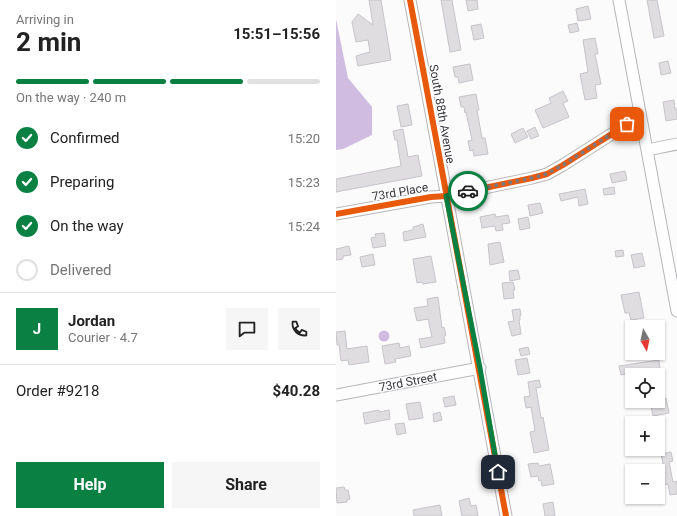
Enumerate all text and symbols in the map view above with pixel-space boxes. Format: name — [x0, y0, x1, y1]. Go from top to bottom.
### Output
text: Arriving in — [16, 12, 74, 27]
text: 15:51–15:56 — [233, 25, 320, 43]
text: 2 min — [16, 27, 81, 57]
street label: South 88th Avenue — [426, 63, 458, 165]
text: On the way · 240 m — [16, 90, 126, 105]
pin — [610, 107, 644, 141]
icon: bag — [616, 113, 638, 135]
icon: check — [16, 127, 38, 149]
text: Confirmed — [50, 129, 120, 147]
text: 15:20 — [288, 131, 320, 146]
icon: check — [16, 171, 38, 193]
courier — [448, 171, 488, 211]
text: Preparing — [50, 173, 114, 191]
text: 15:23 — [288, 175, 320, 190]
street label: 73rd Place — [371, 180, 429, 204]
icon: car — [457, 180, 479, 202]
icon: check — [16, 215, 38, 237]
text: On the way — [50, 217, 124, 235]
text: 15:24 — [288, 219, 320, 234]
text: Delivered — [50, 261, 112, 279]
button: chat — [226, 308, 268, 350]
button: phone — [278, 308, 320, 350]
text: Jordan — [68, 312, 115, 330]
text: J — [33, 320, 41, 338]
north arrow — [625, 320, 665, 360]
map controls — [625, 320, 665, 504]
text: Courier · 4.7 — [68, 330, 138, 345]
button: locate — [625, 368, 665, 408]
street label: 73rd Street — [378, 370, 438, 394]
text: Order #9218 — [16, 382, 99, 400]
text: $40.28 — [273, 382, 320, 400]
button: + — [625, 416, 665, 456]
pin — [481, 455, 515, 489]
icon: home — [487, 461, 509, 483]
button: Help — [16, 462, 164, 508]
button: Share — [172, 462, 320, 508]
button: − — [625, 464, 665, 504]

